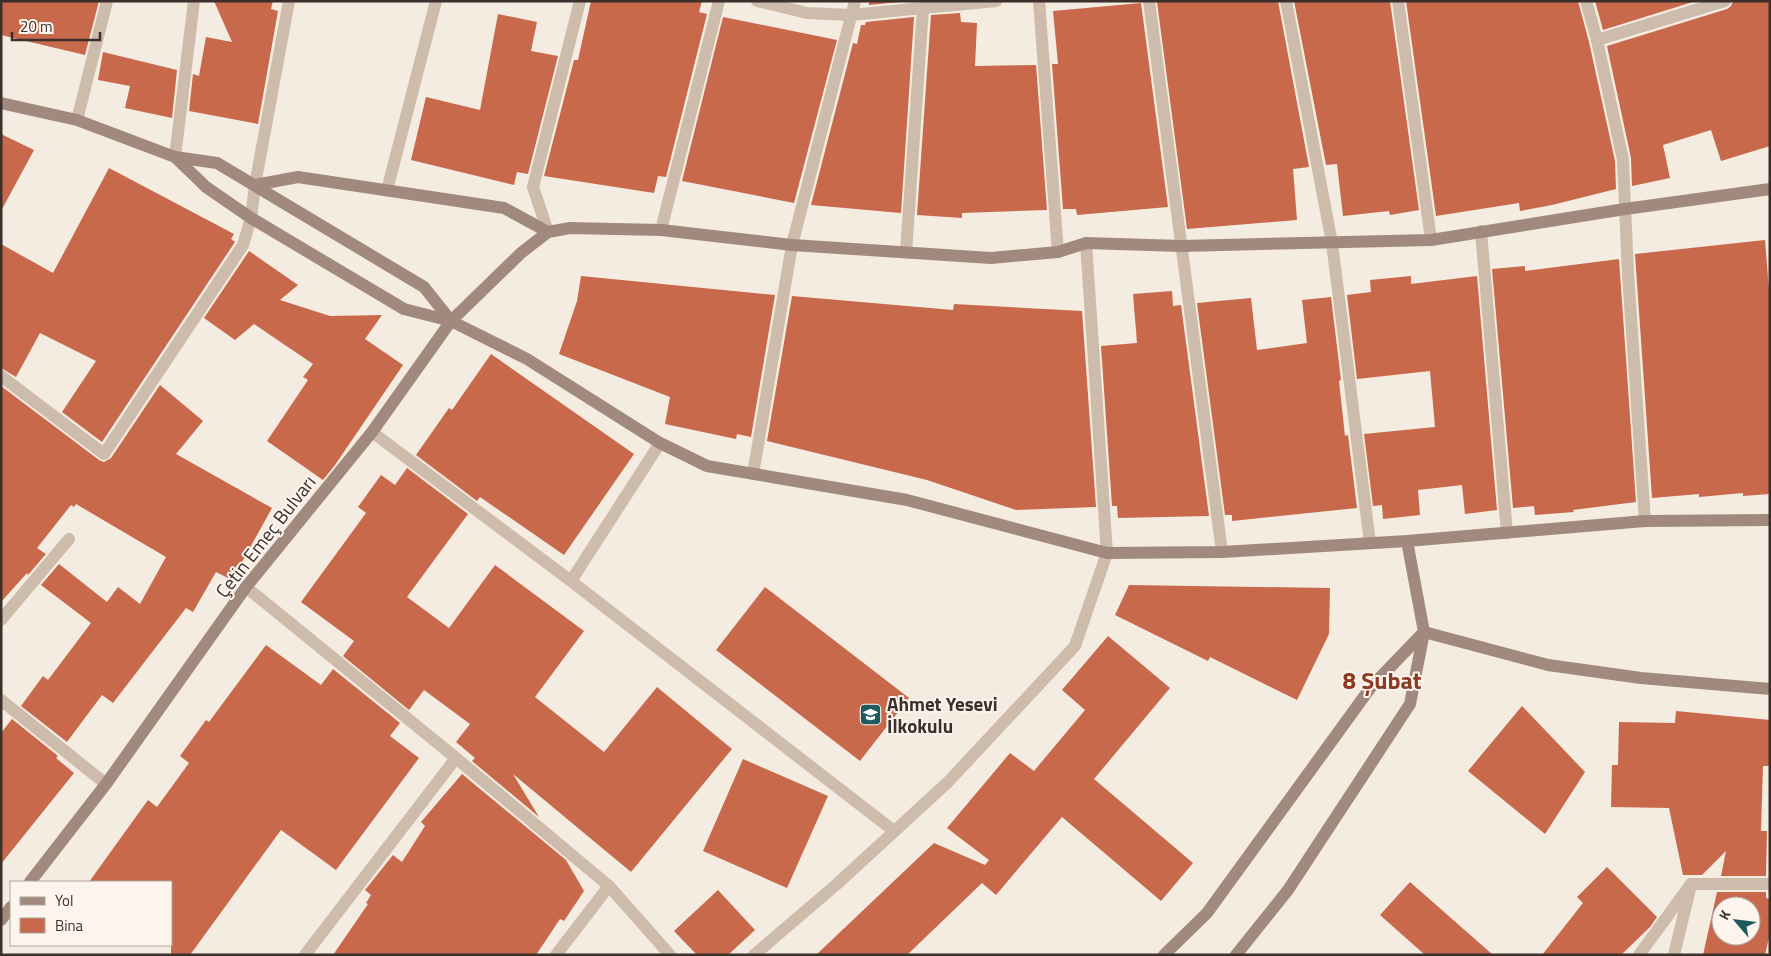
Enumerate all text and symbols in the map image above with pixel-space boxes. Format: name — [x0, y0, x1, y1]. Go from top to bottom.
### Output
scale bar — [12, 10, 100, 42]
text: 20 m — [20, 15, 53, 38]
street label: Çetin Emeç Bulvarı — [208, 468, 322, 604]
district label: 8 Şubat — [1342, 662, 1422, 698]
place label: Ahmet Yesevi İlkokulu — [887, 689, 998, 740]
school or university icon: Ahmet Yesevi İlkokulu — [859, 702, 883, 726]
legend — [10, 881, 172, 946]
text: Yol — [55, 889, 73, 912]
north arrow — [1711, 896, 1761, 946]
text: K — [1713, 905, 1736, 923]
text: Bina — [55, 914, 84, 937]

